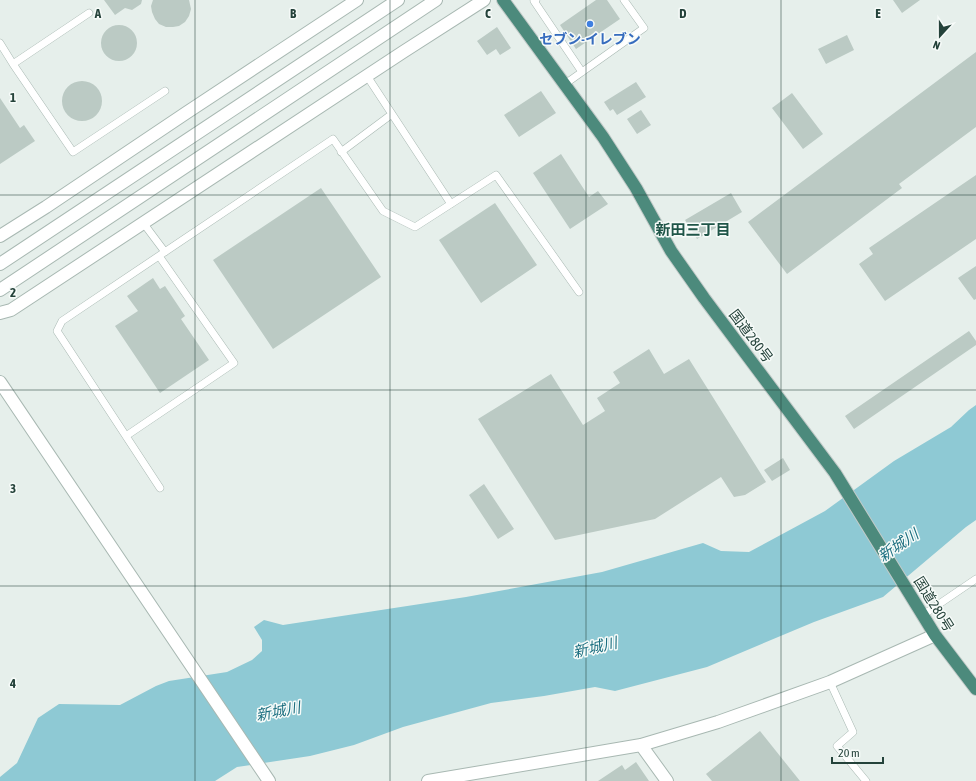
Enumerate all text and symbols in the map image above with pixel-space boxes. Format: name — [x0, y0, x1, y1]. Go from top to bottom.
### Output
text: A — [94, 6, 102, 21]
text: B — [290, 6, 297, 21]
text: C — [485, 6, 491, 21]
text: D — [679, 6, 687, 21]
text: E — [875, 6, 881, 21]
north arrow — [920, 16, 960, 56]
marker: セブン-イレブン — [585, 19, 595, 29]
place label: セブン-イレブン — [539, 31, 641, 47]
text: N — [931, 39, 942, 52]
text: 1 — [10, 90, 16, 105]
district label: 新田三丁目 — [655, 221, 731, 238]
text: 2 — [10, 285, 16, 300]
street label: 国道280号 — [726, 307, 776, 365]
text: 3 — [10, 481, 16, 496]
water label: 新城川 — [875, 524, 923, 565]
street label: 国道280号 — [911, 574, 957, 634]
water label: 新城川 — [571, 633, 621, 660]
text: 4 — [9, 676, 16, 691]
water label: 新城川 — [254, 698, 304, 724]
scale bar — [832, 739, 883, 765]
text: 20 m — [838, 746, 860, 760]

